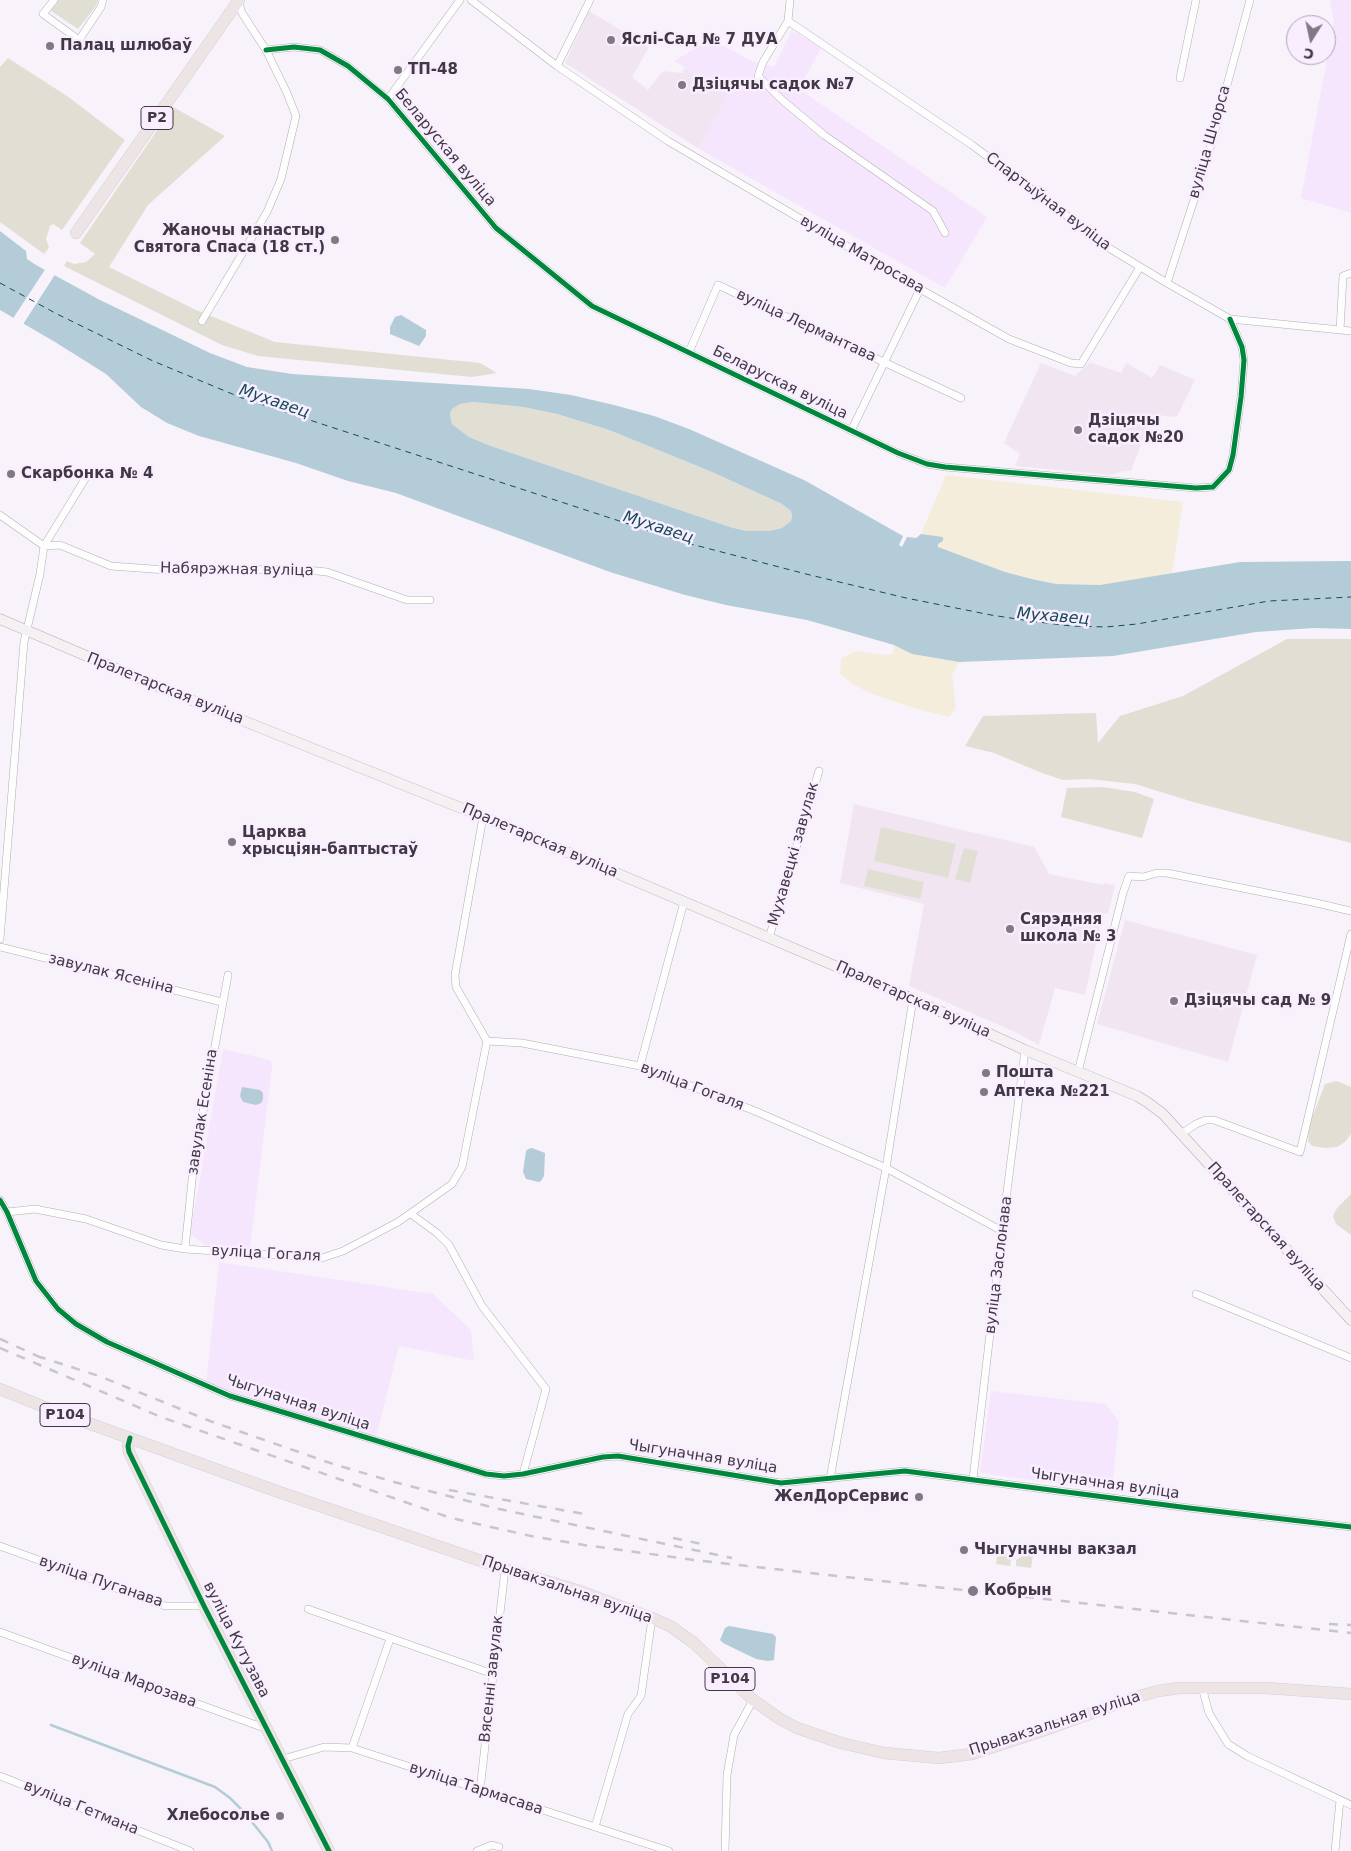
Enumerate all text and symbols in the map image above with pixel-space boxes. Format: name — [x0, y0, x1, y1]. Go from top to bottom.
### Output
north arrow — [1286, 15, 1336, 65]
place label: Яслі-Сад № 7 ДУА — [621, 31, 778, 49]
marker: Яслі-Сад № 7 ДУА — [605, 34, 617, 46]
place label: Палац шлюбаў — [60, 37, 192, 55]
marker: Палац шлюбаў — [44, 40, 56, 52]
text: С — [1302, 45, 1315, 63]
place label: ТП-48 — [408, 61, 458, 79]
marker: ТП-48 — [392, 64, 404, 76]
place label: Дзіцячы садок №7 — [692, 76, 854, 94]
marker: Дзіцячы садок №7 — [676, 79, 688, 91]
street label: вуліца Шчорса — [1185, 83, 1235, 201]
street label: Беларуская вуліца — [391, 86, 499, 210]
road number: Р2 — [141, 106, 173, 130]
street label: Спартыўная вуліца — [982, 149, 1114, 255]
street label: вуліца Матросава — [797, 212, 927, 298]
place label: Жаночы манастыр Святога Спаса (18 ст.) — [134, 222, 325, 257]
marker: Жаночы манастыр Святога Спаса (18 ст.) — [329, 234, 341, 246]
street label: вуліца Лермантава — [733, 286, 879, 366]
street label: Беларуская вуліца — [710, 343, 850, 423]
water label: Мухавец — [236, 381, 312, 423]
place label: Дзіцячы садок №20 — [1088, 412, 1184, 447]
marker: Дзіцячы садок №20 — [1072, 424, 1084, 436]
place label: Скарбонка № 4 — [21, 465, 153, 483]
marker: Скарбонка № 4 — [5, 468, 17, 480]
water label: Мухавец — [620, 508, 696, 548]
street label: Набярэжная вуліца — [160, 560, 314, 580]
water label: Мухавец — [1016, 604, 1090, 630]
street label: Пралетарская вуліца — [84, 649, 246, 729]
street label: Мухавецкі завулак — [765, 780, 823, 928]
street label: Пралетарская вуліца — [459, 800, 621, 882]
place label: Царква хрысціян-баптыстаў — [242, 824, 418, 859]
marker: Царква хрысціян-баптыстаў — [226, 836, 238, 848]
place label: Сярэдняя школа № 3 — [1020, 911, 1116, 946]
marker: Сярэдняя школа № 3 — [1004, 923, 1016, 935]
street label: завулак Ясеніна — [47, 950, 175, 998]
street label: Пралетарская вуліца — [833, 958, 993, 1042]
place label: Дзіцячы сад № 9 — [1184, 992, 1331, 1010]
marker: Дзіцячы сад № 9 — [1168, 995, 1180, 1007]
street label: завулак Есеніна — [184, 1048, 222, 1176]
street label: вуліца Гогаля — [638, 1059, 746, 1115]
place label: Пошта — [996, 1064, 1054, 1082]
marker: Пошта — [980, 1067, 992, 1079]
place label: Аптека №221 — [994, 1083, 1110, 1101]
marker: Аптека №221 — [978, 1086, 990, 1098]
street label: Пралетарская вуліца — [1203, 1159, 1329, 1295]
street label: вуліца Заслонава — [982, 1195, 1016, 1335]
street label: вуліца Гогаля — [211, 1242, 321, 1266]
street label: Чыгуначная вуліца — [224, 1371, 372, 1435]
road number: Р104 — [40, 1404, 90, 1426]
street label: Чыгуначная вуліца — [627, 1436, 779, 1478]
street label: Чыгуначная вуліца — [1029, 1465, 1181, 1503]
place label: ЖелДорСервис — [774, 1488, 909, 1506]
marker: ЖелДорСервис — [913, 1491, 925, 1503]
place label: Чыгуначны вакзал — [974, 1541, 1137, 1559]
marker: Чыгуначны вакзал — [958, 1544, 970, 1556]
street label: вуліца Пуганава — [37, 1552, 165, 1612]
street label: Прывакзальная вуліца — [479, 1552, 655, 1628]
street label: вуліца Кутузава — [199, 1579, 273, 1701]
place label: Кобрын — [984, 1582, 1052, 1600]
marker: Кобрын — [966, 1584, 980, 1598]
street label: Вясенні завулак — [476, 1614, 508, 1744]
street label: вуліца Марозава — [69, 1650, 199, 1712]
road number: Р104 — [705, 1668, 755, 1690]
street label: Прывакзальная вуліца — [967, 1688, 1143, 1760]
street label: вуліца Тармасава — [407, 1759, 545, 1819]
street label: вуліца Гетмана — [21, 1777, 141, 1839]
place label: Хлебосолье — [167, 1807, 270, 1825]
marker: Хлебосолье — [274, 1810, 286, 1822]

